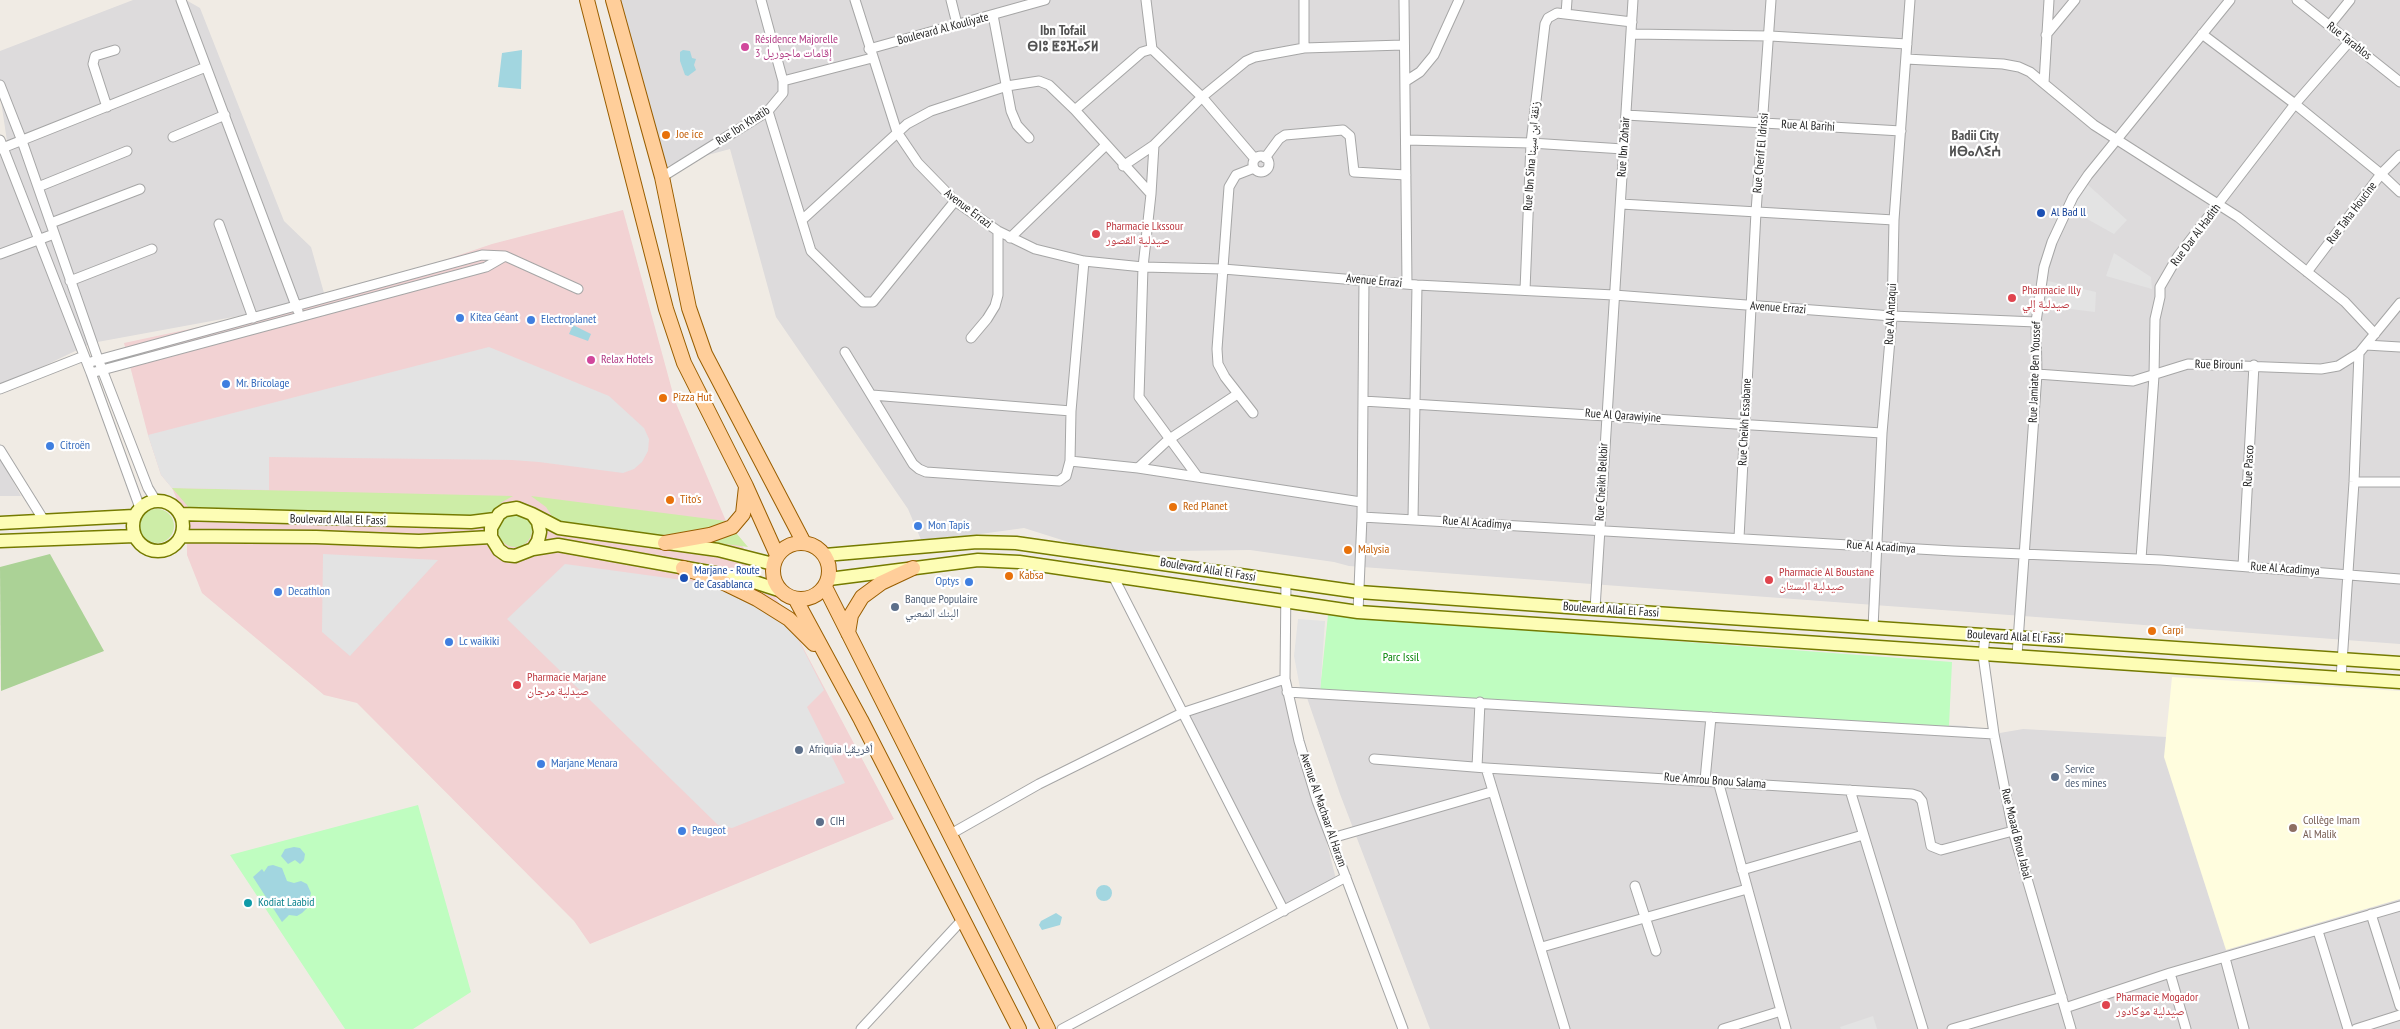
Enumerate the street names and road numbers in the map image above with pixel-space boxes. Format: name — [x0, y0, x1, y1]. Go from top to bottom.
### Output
street label: Boulevard Al Kouliyate — [896, 10, 990, 48]
street label: Rue Tarablos — [2324, 19, 2374, 63]
street label: Rue Ibn Sina زنقة ابن سينا — [1521, 101, 1543, 211]
street label: Rue Ibn Khatib — [713, 103, 773, 149]
street label: Rue Cherif El Idrissi — [1750, 112, 1772, 194]
street label: Rue Ibn Zohair — [1615, 116, 1633, 178]
street label: Rue Al Barihi — [1781, 117, 1835, 135]
street label: Rue Taha Houcine — [2324, 179, 2380, 247]
street label: Avenue Errazi — [941, 186, 995, 232]
street label: Rue Dar Al Hadith — [2168, 201, 2224, 269]
street label: Avenue Errazi — [1345, 271, 1403, 291]
street label: Rue Al Antaqui — [1882, 283, 1900, 345]
street label: Avenue Errazi — [1749, 299, 1807, 317]
street label: Rue Jamiate Ben Youssef — [2026, 321, 2044, 423]
street label: Rue Birouni — [2195, 357, 2243, 373]
street label: Rue Cheikh Essabane — [1736, 378, 1754, 466]
street label: Rue Al Qarawiyine — [1585, 406, 1661, 426]
street label: Rue Cheikh Belkbir — [1593, 442, 1611, 522]
street label: Rue Pasco — [2241, 445, 2257, 487]
street label: Boulevard Allal El Fassi — [290, 512, 386, 528]
street label: Rue Al Acadimya — [1442, 513, 1512, 533]
street label: Rue Al Acadimya — [1846, 537, 1916, 557]
street label: Boulevard Allal El Fassi — [1159, 555, 1257, 585]
street label: Rue Al Acadimya — [2250, 559, 2320, 579]
street label: Boulevard Allal El Fassi — [1562, 599, 1660, 621]
street label: Boulevard Allal El Fassi — [1966, 627, 2064, 647]
street label: Avenue Al Machaar Al Haram — [1297, 751, 1349, 869]
street label: Rue Amrou Bnou Salama — [1664, 770, 1766, 792]
street label: Rue Moaad Bnou Jabal — [1998, 787, 2034, 881]

